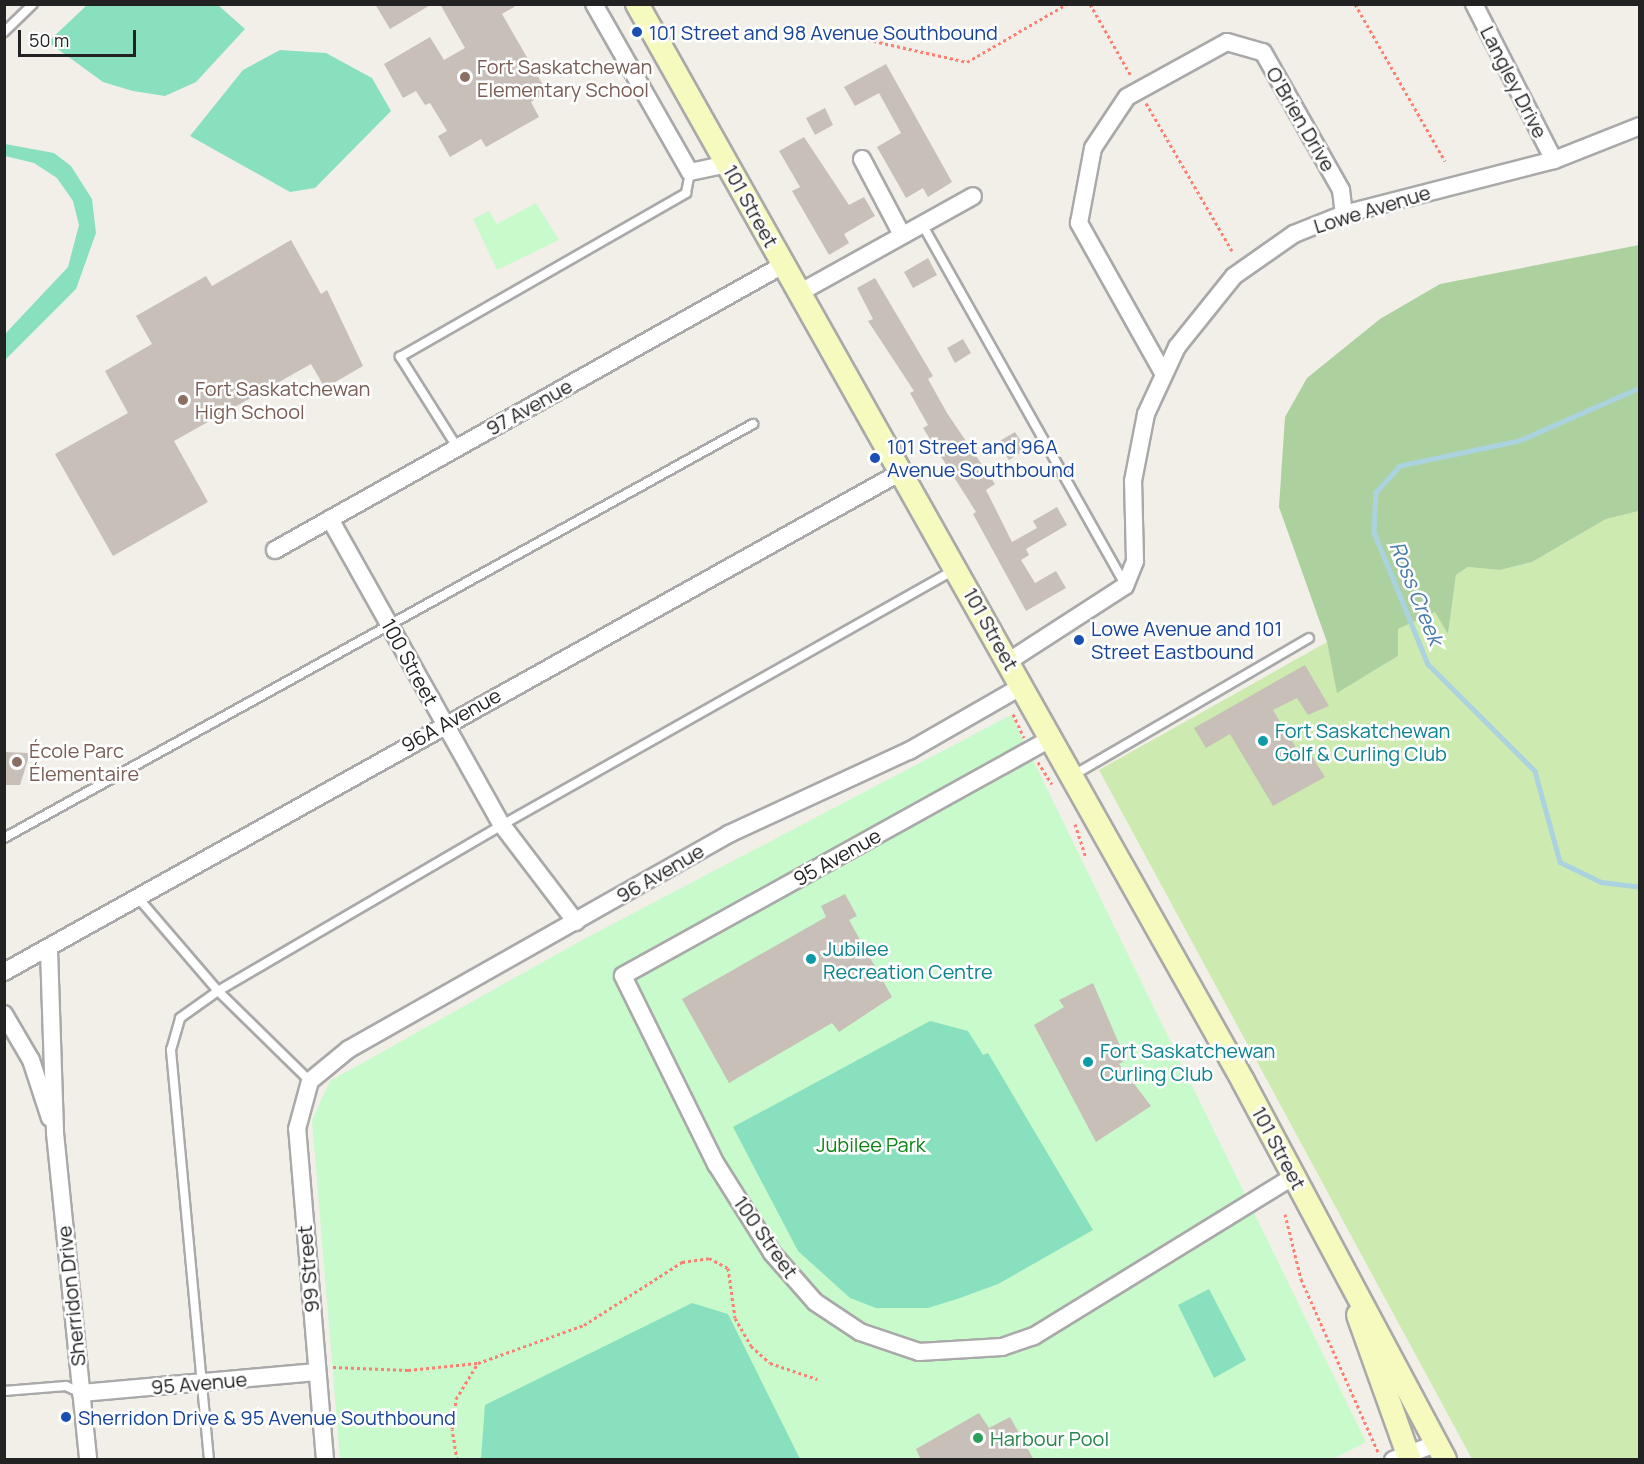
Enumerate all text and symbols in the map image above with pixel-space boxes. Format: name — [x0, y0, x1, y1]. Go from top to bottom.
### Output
scale bar — [21, 18, 140, 56]
place label: 101 Street and 98 Avenue Southbound — [649, 20, 998, 44]
street label: Langley Drive — [1475, 22, 1553, 142]
marker: 101 Street and 98 Avenue Southbound — [630, 25, 644, 39]
text: 50 m — [29, 28, 69, 52]
place label: Fort Saskatchewan Elementary School — [477, 54, 652, 101]
street label: O'Brien Drive — [1261, 62, 1341, 176]
marker: Fort Saskatchewan Elementary School — [458, 70, 472, 84]
street label: 101 Street — [719, 161, 783, 251]
street label: Lowe Avenue — [1311, 180, 1433, 238]
street label: 97 Avenue — [482, 374, 576, 440]
place label: Fort Saskatchewan High School — [195, 376, 370, 423]
marker: Fort Saskatchewan High School — [176, 393, 190, 407]
place label: 101 Street and 96A Avenue Southbound — [887, 434, 1075, 481]
marker: 101 Street and 96A Avenue Southbound — [868, 451, 882, 465]
water label: Ross Creek — [1385, 538, 1449, 648]
street label: 101 Street — [959, 584, 1023, 674]
street label: 100 Street — [376, 615, 444, 709]
place label: Lowe Avenue and 101 Street Eastbound — [1091, 616, 1282, 663]
marker: Lowe Avenue and 101 Street Eastbound — [1072, 633, 1086, 647]
street label: 96A Avenue — [397, 683, 505, 757]
place label: Fort Saskatchewan Golf & Curling Club — [1275, 718, 1450, 765]
marker: Fort Saskatchewan Golf & Curling Club — [1256, 734, 1270, 748]
place label: École Parc Élementaire — [29, 738, 139, 785]
marker: École Parc Élementaire — [10, 755, 24, 769]
street label: 95 Avenue — [789, 823, 885, 891]
street label: 96 Avenue — [612, 838, 708, 908]
place label: Jubilee Recreation Centre — [823, 936, 993, 983]
marker: Jubilee Recreation Centre — [804, 952, 818, 966]
place label: Fort Saskatchewan Curling Club — [1100, 1038, 1275, 1085]
marker: Fort Saskatchewan Curling Club — [1081, 1055, 1095, 1069]
street label: 101 Street — [1247, 1102, 1311, 1194]
park label: Jubilee Park — [816, 1132, 926, 1156]
street label: 100 Street — [729, 1191, 803, 1283]
street label: Sherridon Drive — [52, 1224, 90, 1368]
street label: 99 Street — [292, 1224, 324, 1314]
street label: 95 Avenue — [150, 1367, 248, 1399]
place label: Sherridon Drive & 95 Avenue Southbound — [78, 1405, 456, 1429]
marker: Sherridon Drive & 95 Avenue Southbound — [59, 1410, 73, 1424]
place label: Harbour Pool — [990, 1426, 1109, 1450]
marker: Harbour Pool — [971, 1431, 985, 1445]

